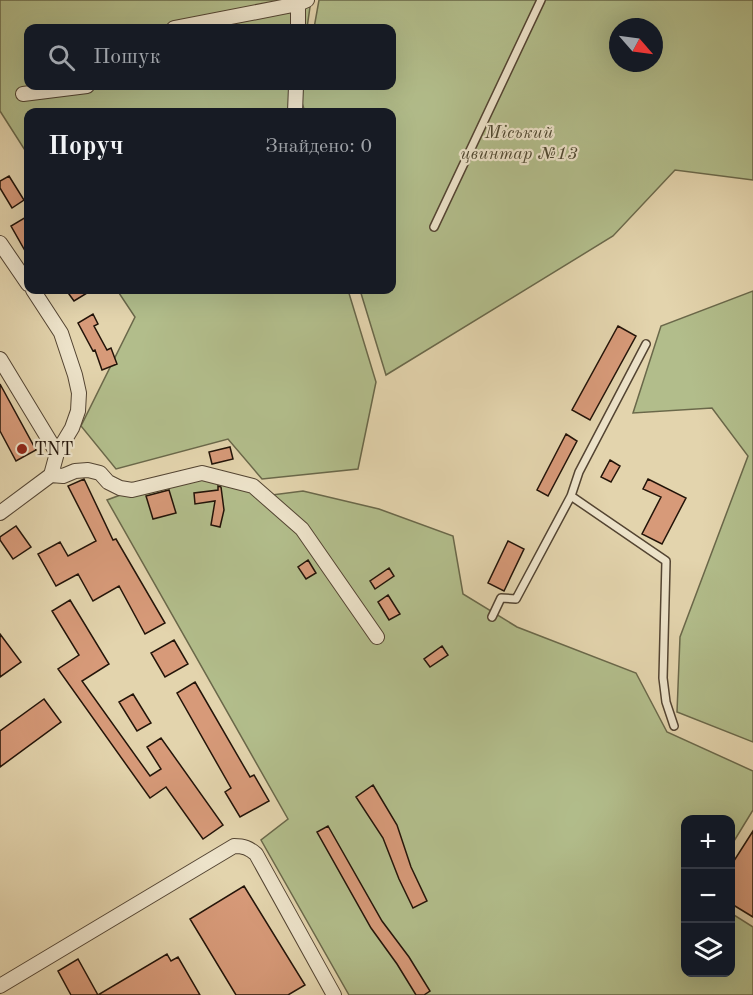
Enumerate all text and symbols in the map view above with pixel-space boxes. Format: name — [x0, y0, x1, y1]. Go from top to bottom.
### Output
north arrow — [609, 18, 663, 72]
search box — [24, 24, 396, 90]
icon: search — [45, 41, 78, 74]
text: Пошук — [93, 46, 161, 68]
park label: Міський цвинтар №13 — [460, 124, 578, 163]
text: Поруч — [48, 134, 124, 160]
text: Знайдено: 0 — [265, 137, 372, 157]
place label: TNT — [34, 441, 74, 459]
marker: TNT — [15, 442, 29, 456]
map controls — [681, 815, 735, 977]
button: + — [681, 815, 735, 869]
button: − — [681, 869, 735, 923]
button: layers — [681, 923, 735, 977]

